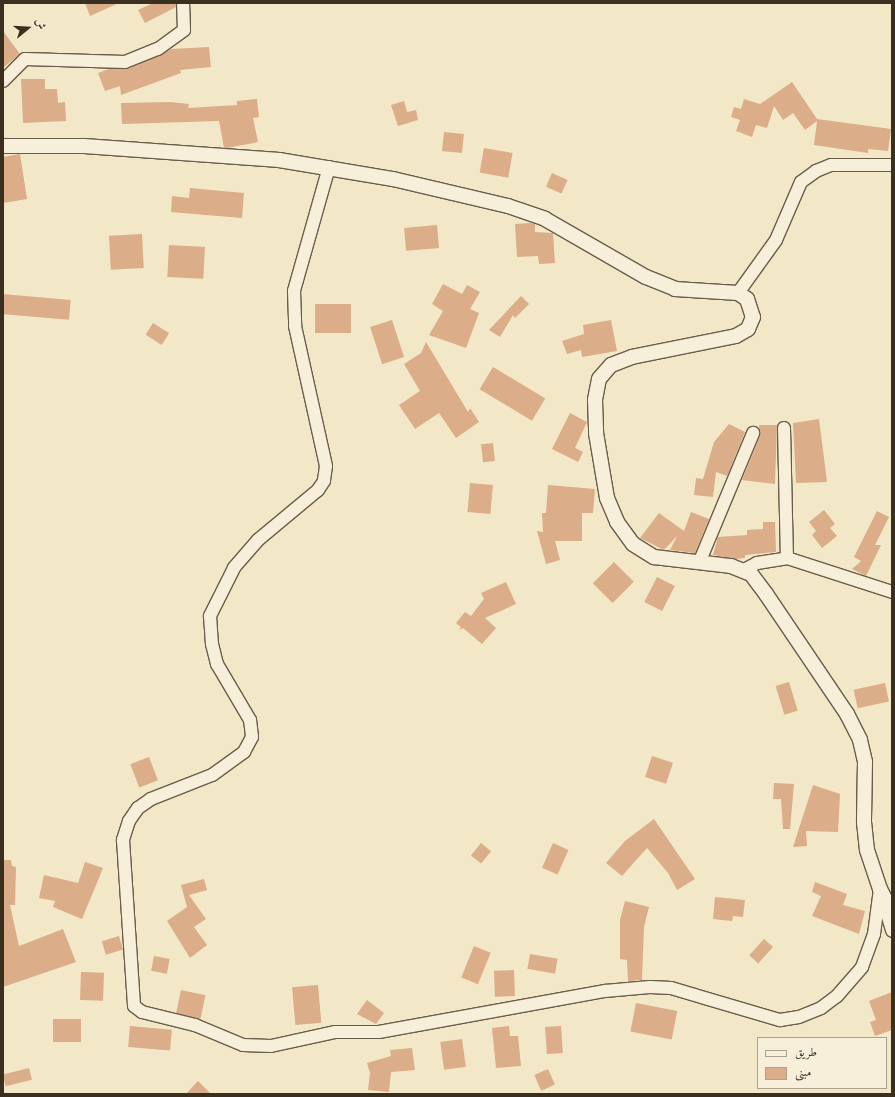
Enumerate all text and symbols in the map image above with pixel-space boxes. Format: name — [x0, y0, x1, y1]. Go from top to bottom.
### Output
north arrow — [8, 8, 48, 48]
text: ش — [31, 17, 49, 32]
legend — [757, 1037, 887, 1089]
text: طريق — [795, 1045, 817, 1061]
text: مبنى — [795, 1065, 811, 1081]

